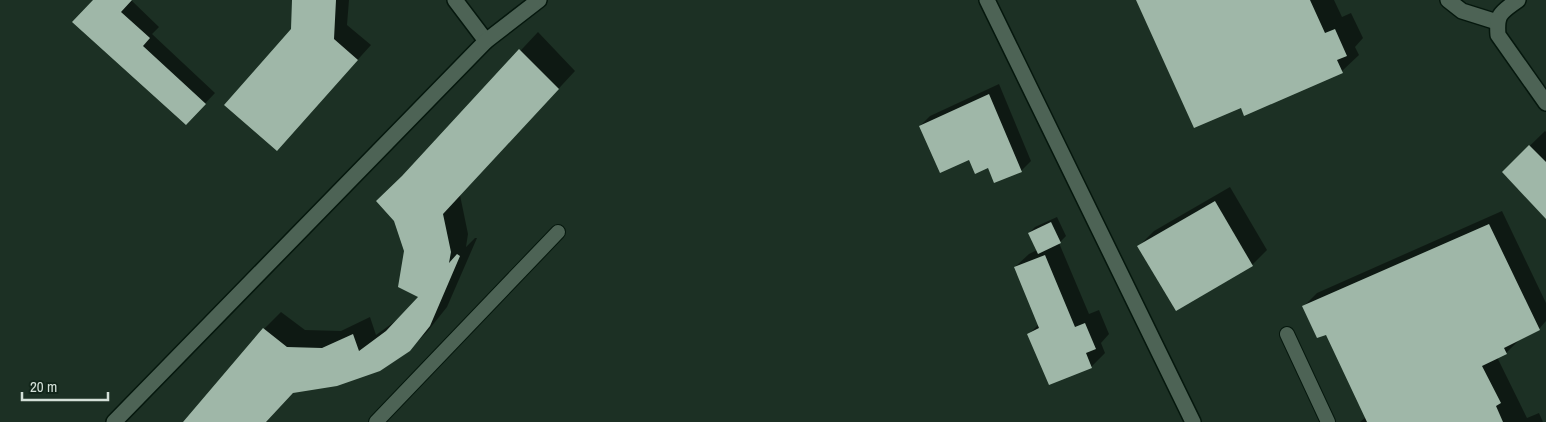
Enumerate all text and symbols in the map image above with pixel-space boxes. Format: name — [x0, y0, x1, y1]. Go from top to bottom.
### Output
scale bar — [22, 370, 109, 402]
text: 20 m — [30, 376, 57, 397]

